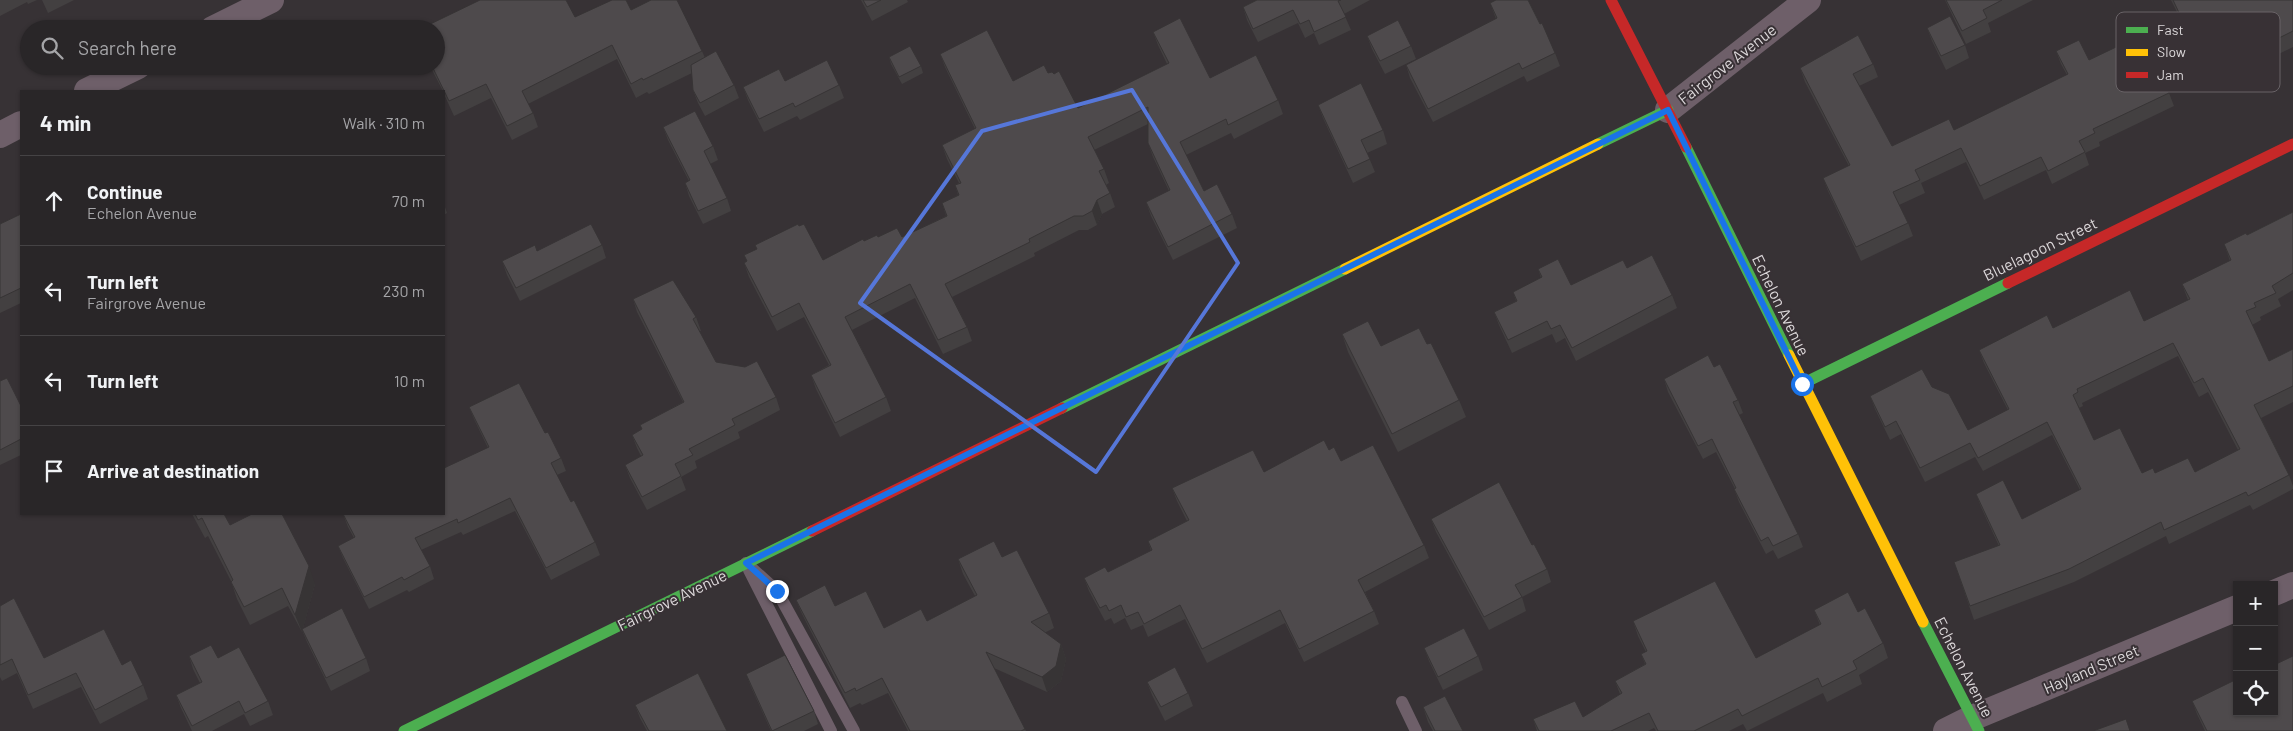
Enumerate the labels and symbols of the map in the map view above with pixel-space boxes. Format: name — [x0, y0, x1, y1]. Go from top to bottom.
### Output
legend — [2116, 12, 2280, 92]
street label: Fairgrove Avenue — [1674, 19, 1779, 108]
text: Fast — [2157, 21, 2183, 38]
text: Slow — [2157, 43, 2186, 60]
text: Jam — [2157, 66, 2184, 83]
street label: Bluelagoon Street — [1980, 213, 2100, 284]
street label: Echelon Avenue — [1749, 251, 1814, 358]
route start — [1791, 373, 1814, 396]
street label: Fairgrove Avenue — [614, 565, 729, 634]
route end — [766, 580, 789, 603]
street label: Echelon Avenue — [1931, 613, 1998, 720]
street label: Hayland Street — [2040, 640, 2141, 697]

